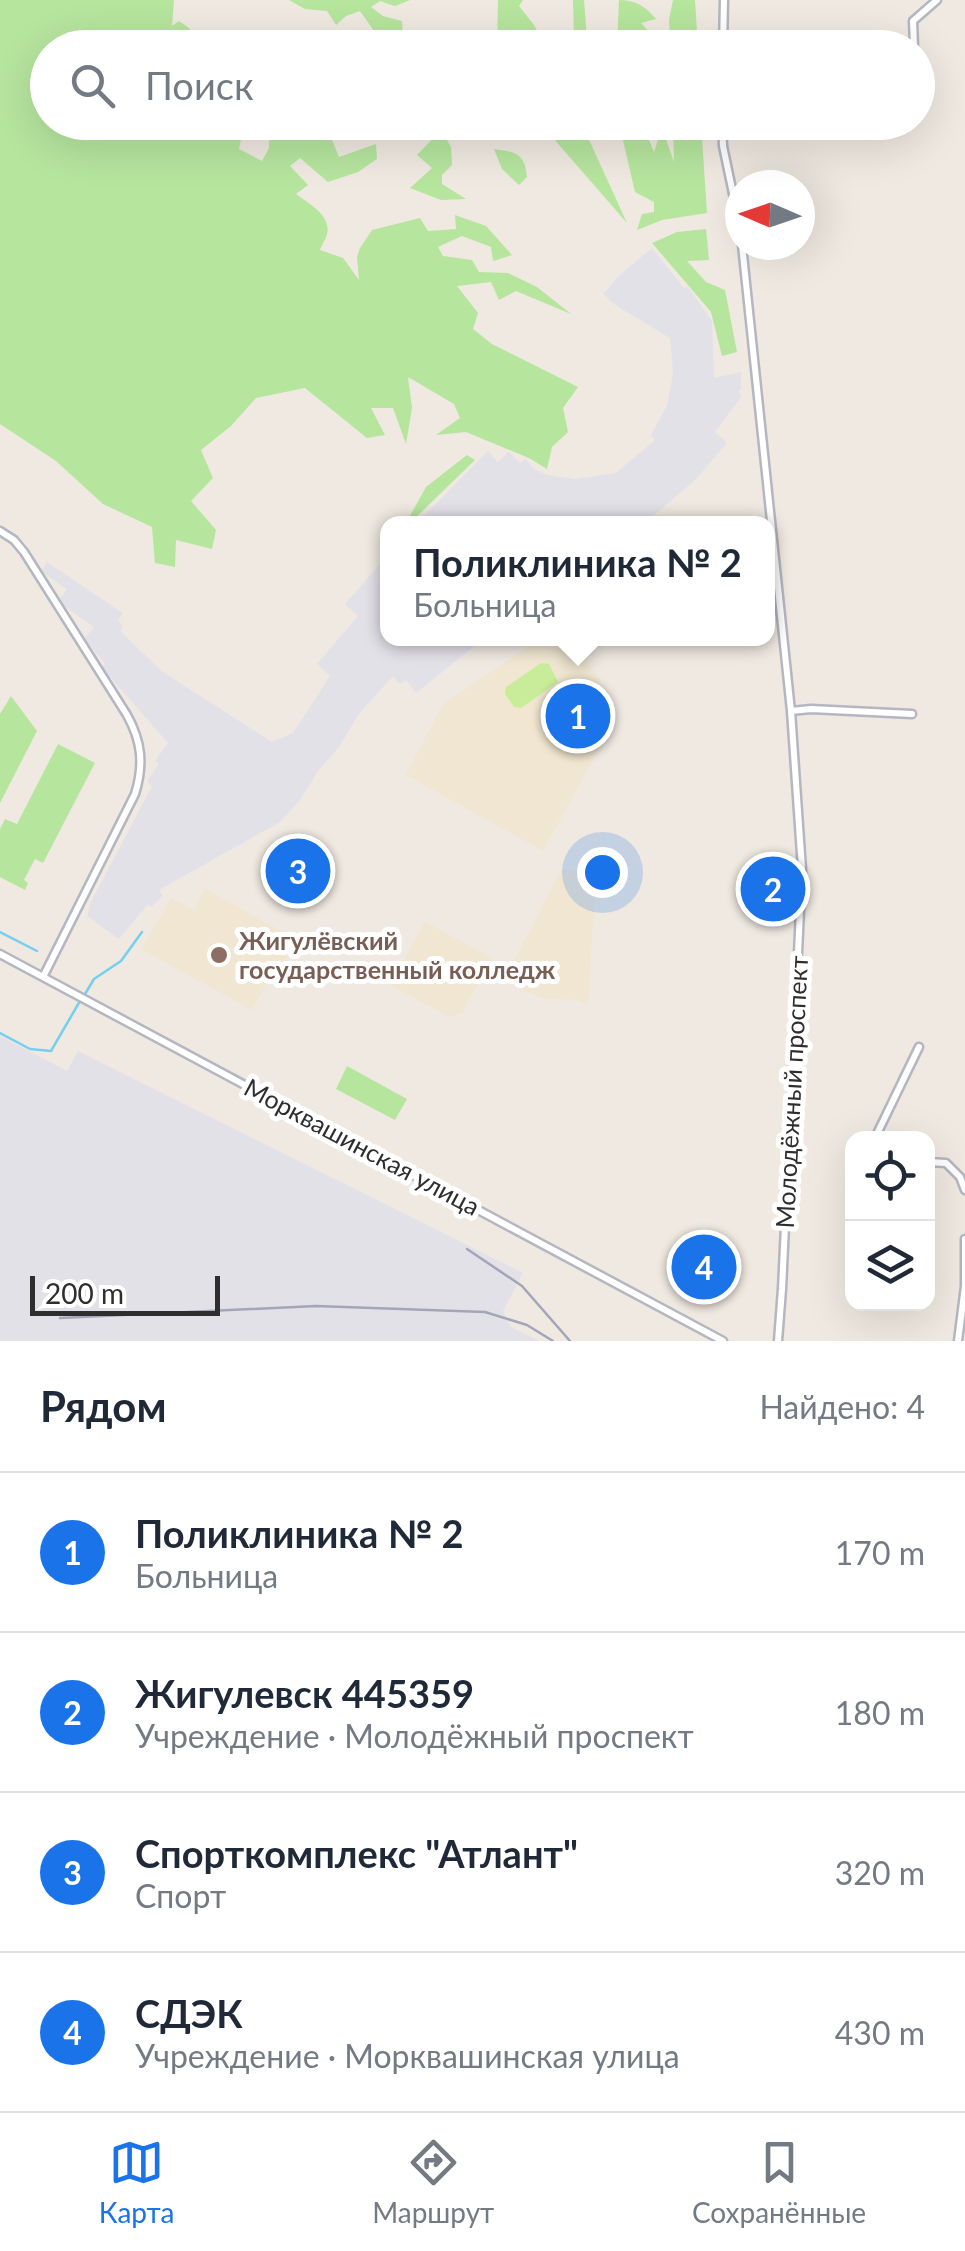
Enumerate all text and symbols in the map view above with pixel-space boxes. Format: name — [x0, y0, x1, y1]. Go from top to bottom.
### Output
search box — [30, 30, 935, 140]
icon: search — [65, 58, 120, 113]
text: Поиск — [145, 62, 254, 108]
north arrow — [725, 170, 815, 260]
popup — [380, 516, 775, 646]
text: Поликлиника № 2 — [413, 539, 742, 585]
text: Больница — [413, 585, 556, 624]
pin: 1 — [546, 678, 610, 754]
pin: 3 — [266, 834, 330, 908]
your location — [577, 847, 628, 898]
pin: 2 — [740, 852, 806, 926]
place label: Жигулёвский государственный колледж — [239, 925, 556, 984]
marker: Жигулёвский государственный колледж — [208, 944, 230, 966]
street label: Молодёжный проспект — [769, 955, 813, 1229]
street label: Морквашинская улица — [240, 1071, 485, 1221]
map controls — [845, 1131, 935, 1311]
button: locate — [845, 1131, 935, 1221]
button: layers — [845, 1221, 935, 1311]
pin: 4 — [672, 1230, 736, 1304]
scale bar — [30, 1271, 220, 1316]
text: 200 m — [45, 1276, 124, 1310]
text: Рядом — [40, 1381, 167, 1431]
text: Найдено: 4 — [759, 1387, 925, 1426]
text: Поликлиника № 2 — [135, 1510, 463, 1556]
text: 1 — [63, 1533, 82, 1572]
text: 170 m — [835, 1533, 925, 1572]
text: Больница — [135, 1556, 278, 1595]
text: Жигулевск 445359 — [135, 1670, 474, 1716]
text: 2 — [63, 1693, 82, 1732]
text: 180 m — [835, 1693, 925, 1732]
text: Учреждение · Молодёжный проспект — [135, 1716, 694, 1755]
text: Спорткомплекс "Атлант" — [135, 1830, 578, 1876]
text: 3 — [63, 1853, 82, 1892]
text: 320 m — [835, 1853, 925, 1892]
text: Спорт — [135, 1876, 226, 1915]
text: СДЭК — [135, 1990, 243, 2036]
text: 4 — [63, 2013, 82, 2052]
text: 430 m — [835, 2013, 925, 2052]
text: Учреждение · Морквашинская улица — [135, 2036, 680, 2075]
tab: Карта — [99, 2135, 175, 2229]
tab: Маршрут — [372, 2135, 494, 2229]
tab: Сохранённые — [692, 2135, 866, 2229]

